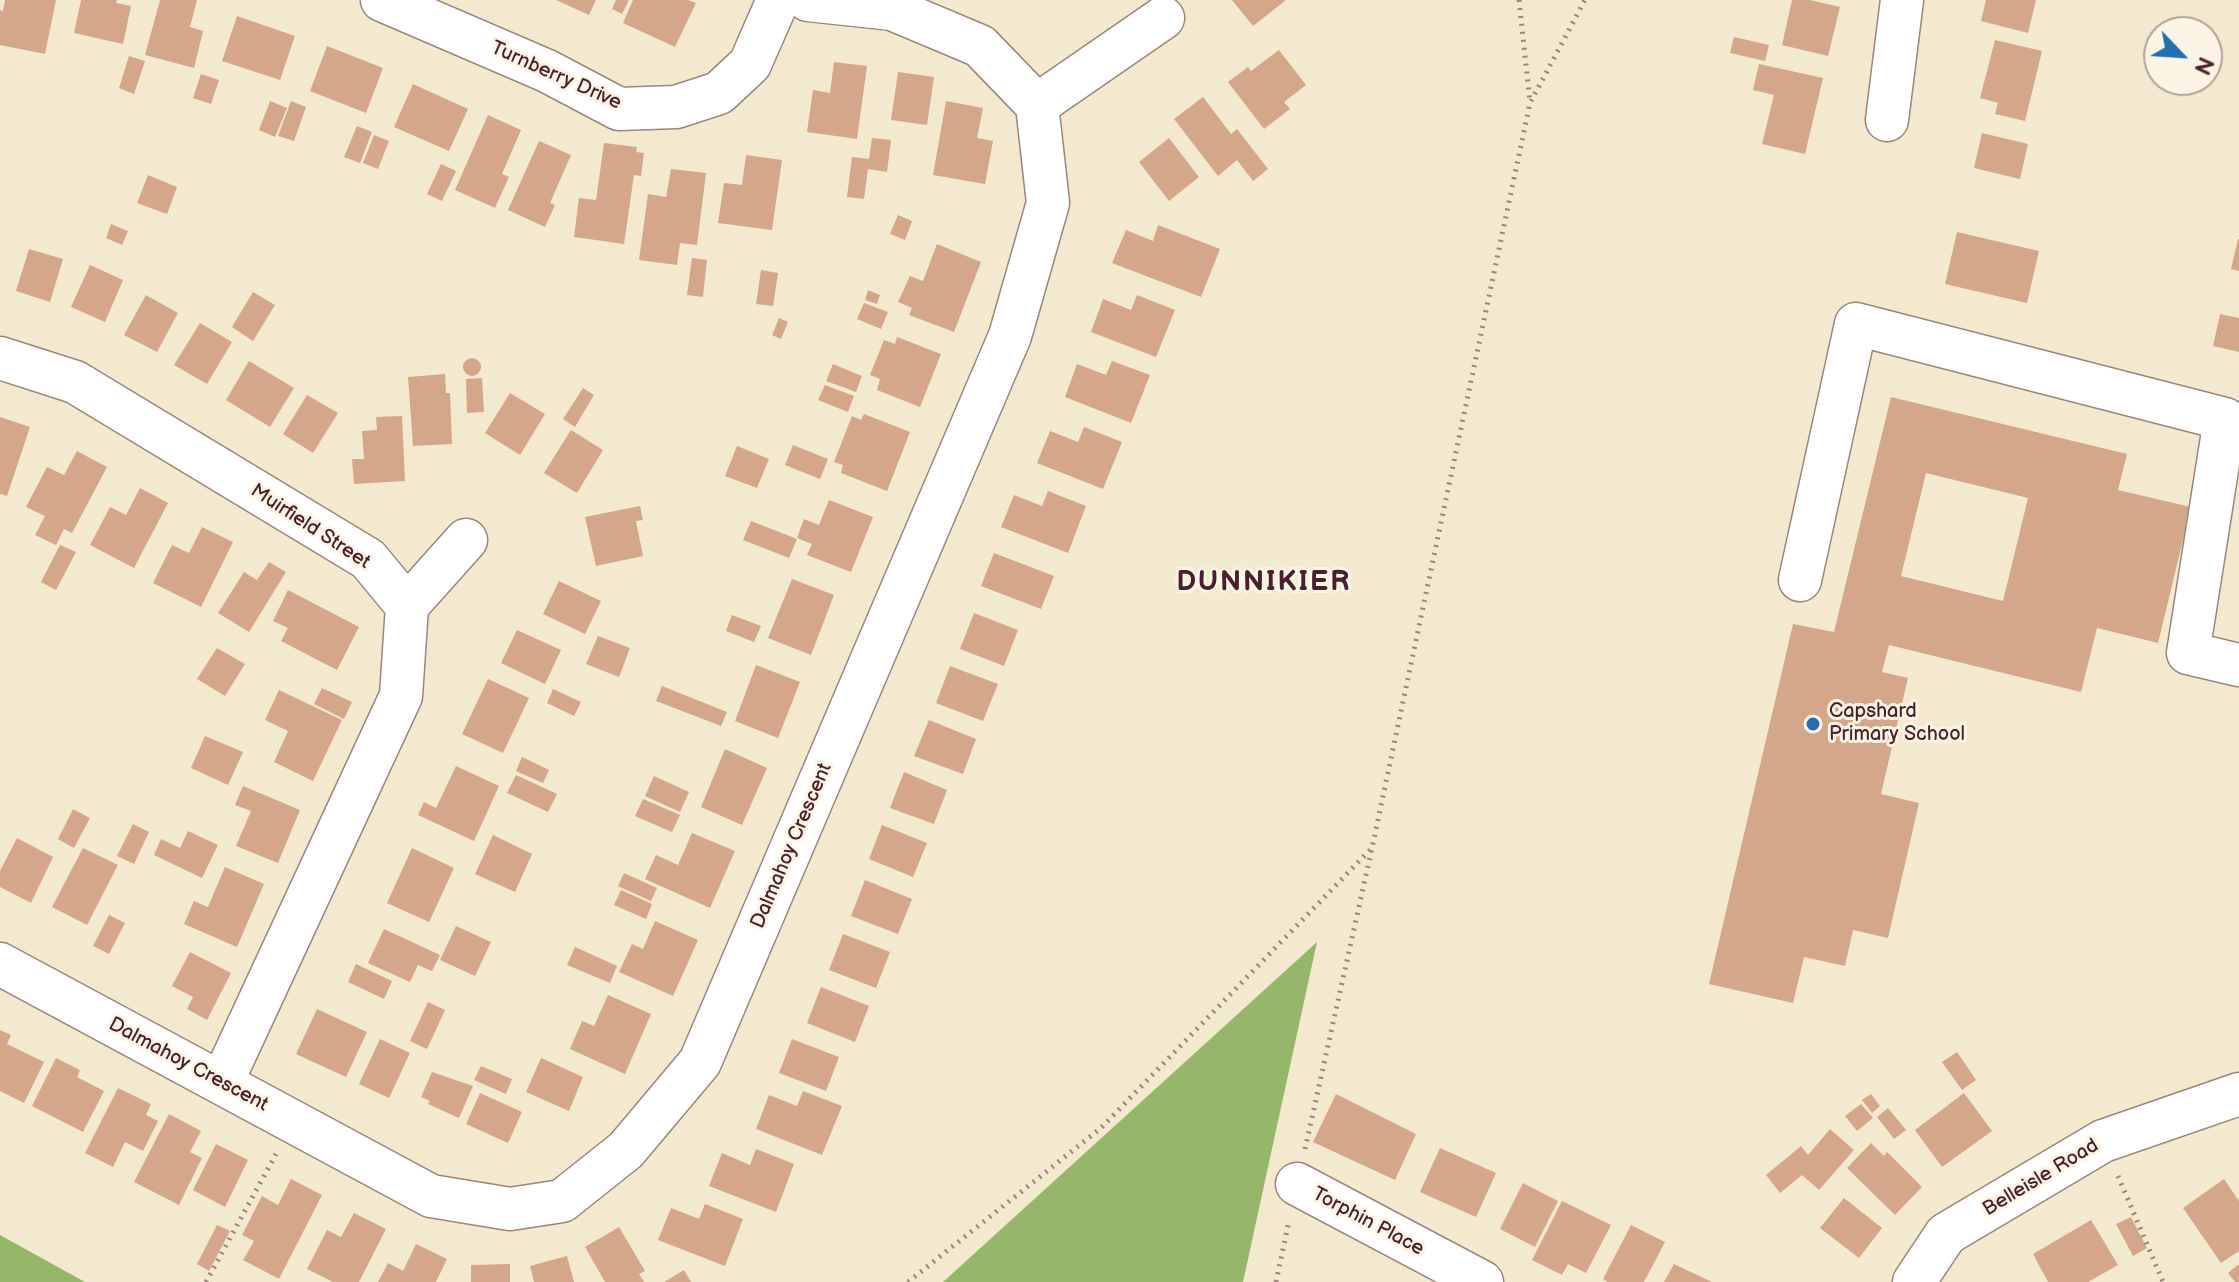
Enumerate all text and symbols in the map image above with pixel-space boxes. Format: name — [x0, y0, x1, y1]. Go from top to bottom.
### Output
north arrow — [2143, 16, 2223, 96]
street label: Turnberry Drive — [487, 36, 625, 116]
text: N — [2188, 52, 2219, 79]
street label: Muirfield Street — [246, 479, 374, 575]
district label: DUNNIKIER — [1177, 566, 1351, 600]
place label: Capshard Primary School — [1829, 700, 1965, 747]
marker: Capshard Primary School — [1804, 715, 1822, 733]
street label: Dalmahoy Crescent — [746, 760, 838, 932]
street label: Dalmahoy Crescent — [104, 1013, 272, 1117]
street label: Belleisle Road — [1979, 1134, 2103, 1222]
street label: Torphin Place — [1308, 1182, 1428, 1262]

